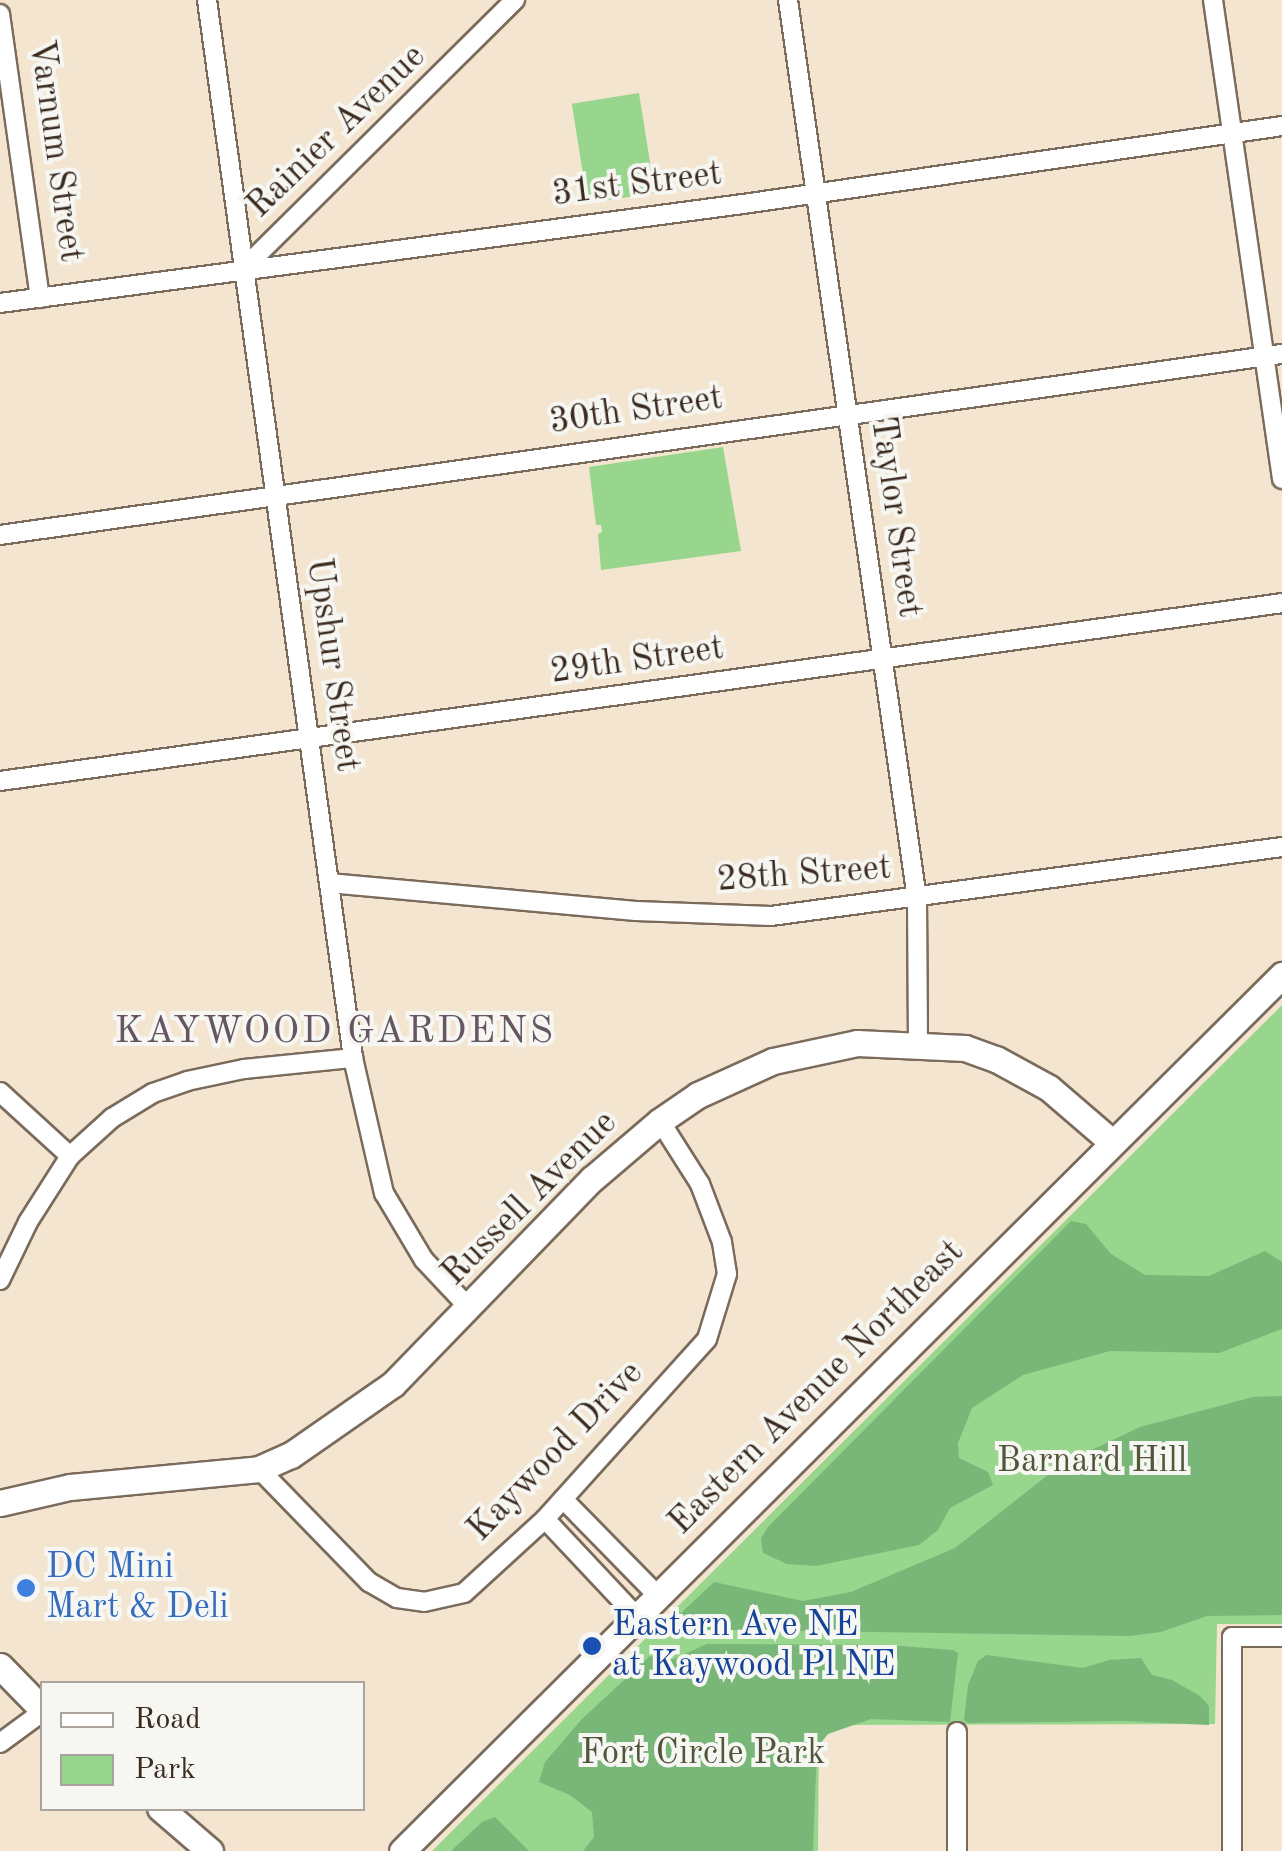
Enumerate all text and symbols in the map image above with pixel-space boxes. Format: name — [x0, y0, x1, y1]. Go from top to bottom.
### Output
street label: Rainier Avenue — [239, 36, 435, 228]
street label: Varnum Street — [19, 37, 91, 265]
street label: 31st Street — [550, 154, 724, 216]
street label: 30th Street — [547, 378, 725, 444]
street label: Taylor Street — [860, 414, 930, 620]
street label: Upshur Street — [296, 555, 368, 775]
street label: 29th Street — [548, 628, 726, 694]
street label: 28th Street — [716, 848, 892, 902]
district label: KAYWOOD GARDENS — [114, 1010, 556, 1056]
street label: Russell Avenue — [434, 1103, 626, 1295]
street label: Eastern Avenue Northeast — [661, 1232, 973, 1544]
street label: Kaywood Drive — [460, 1353, 652, 1551]
park label: Barnard Hill — [997, 1441, 1187, 1483]
place label: DC Mini Mart & Deli — [46, 1547, 229, 1629]
marker: DC Mini Mart & Deli — [15, 1577, 37, 1599]
place label: Eastern Ave NE at Kaywood Pl NE — [612, 1605, 895, 1687]
marker: Eastern Ave NE at Kaywood Pl NE — [581, 1635, 603, 1657]
legend — [40, 1681, 365, 1811]
text: Road — [134, 1705, 201, 1735]
park label: Fort Circle Park — [581, 1733, 825, 1775]
text: Park — [134, 1755, 196, 1785]

